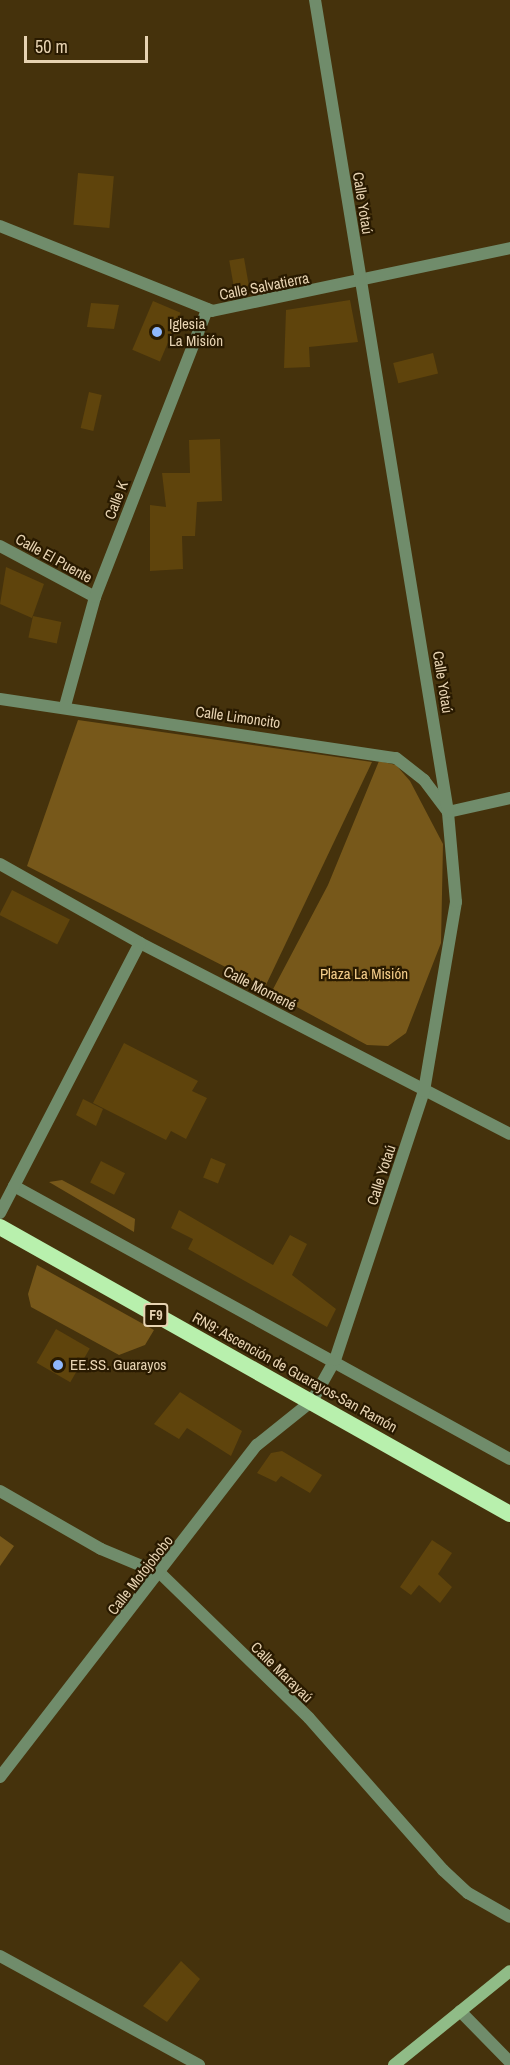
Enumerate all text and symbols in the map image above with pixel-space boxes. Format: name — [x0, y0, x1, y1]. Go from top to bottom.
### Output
scale bar — [27, 24, 152, 62]
text: 50 m — [35, 34, 68, 59]
street label: Calle Yotaú — [349, 171, 377, 235]
street label: Calle Salvatierra — [218, 268, 310, 304]
place label: Iglesia La Misión — [169, 314, 223, 349]
marker: Iglesia La Misión — [150, 325, 164, 339]
street label: Calle K — [100, 478, 132, 522]
street label: Calle El Puente — [13, 530, 95, 586]
street label: Calle Yotaú — [429, 650, 457, 714]
street label: Calle Limoncito — [194, 702, 282, 732]
street label: Calle Momené — [221, 962, 299, 1014]
park label: Plaza La Misión — [320, 965, 408, 983]
street label: Calle Yotaú — [363, 1142, 399, 1208]
road number: F9 — [142, 1304, 170, 1326]
street label: RN9: Ascención de Guarayos-San Ramón — [189, 1308, 401, 1436]
place label: EE.SS. Guarayos — [70, 1356, 166, 1374]
marker: EE.SS. Guarayos — [51, 1358, 65, 1372]
street label: Calle Motojobobo — [103, 1532, 177, 1618]
street label: Calle Marayaú — [247, 1638, 317, 1706]

